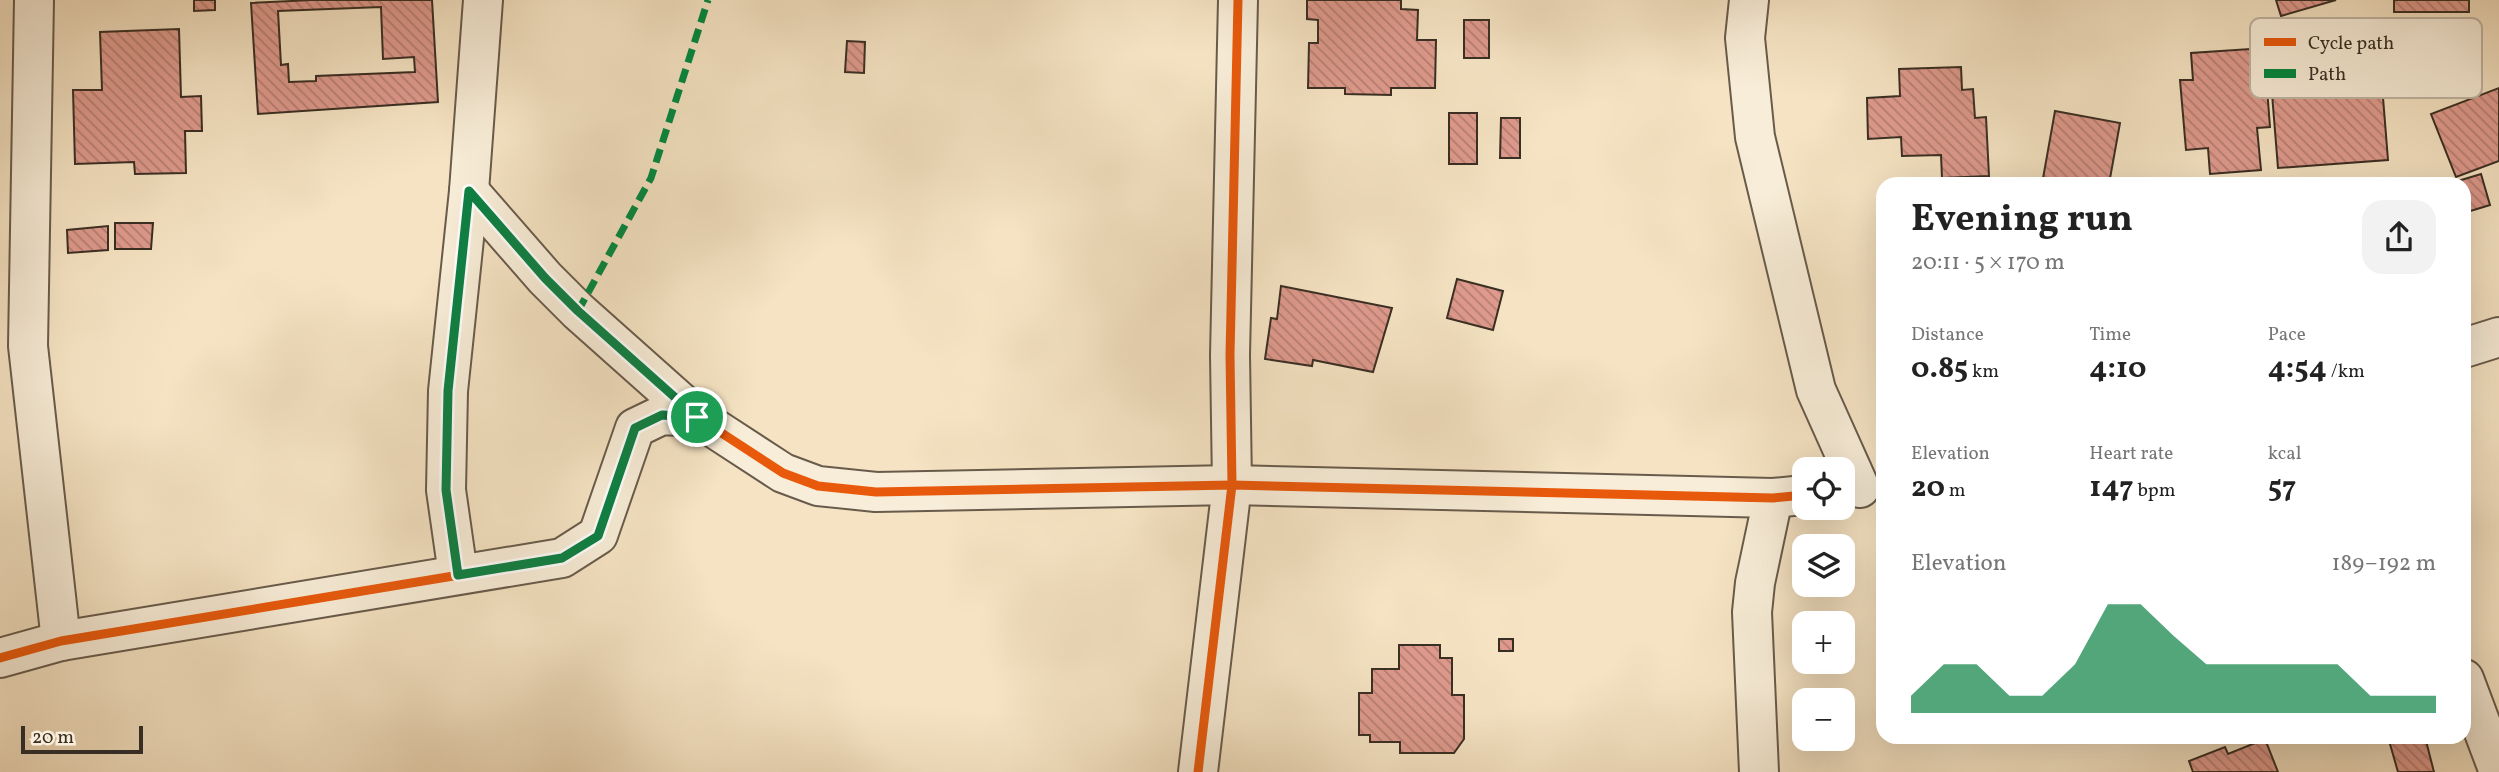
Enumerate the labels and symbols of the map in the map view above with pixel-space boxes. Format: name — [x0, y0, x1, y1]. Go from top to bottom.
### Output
legend — [2250, 18, 2482, 98]
text: Cycle path — [2308, 31, 2394, 57]
text: Path — [2308, 62, 2346, 88]
pin — [667, 387, 727, 447]
scale bar — [21, 723, 144, 755]

